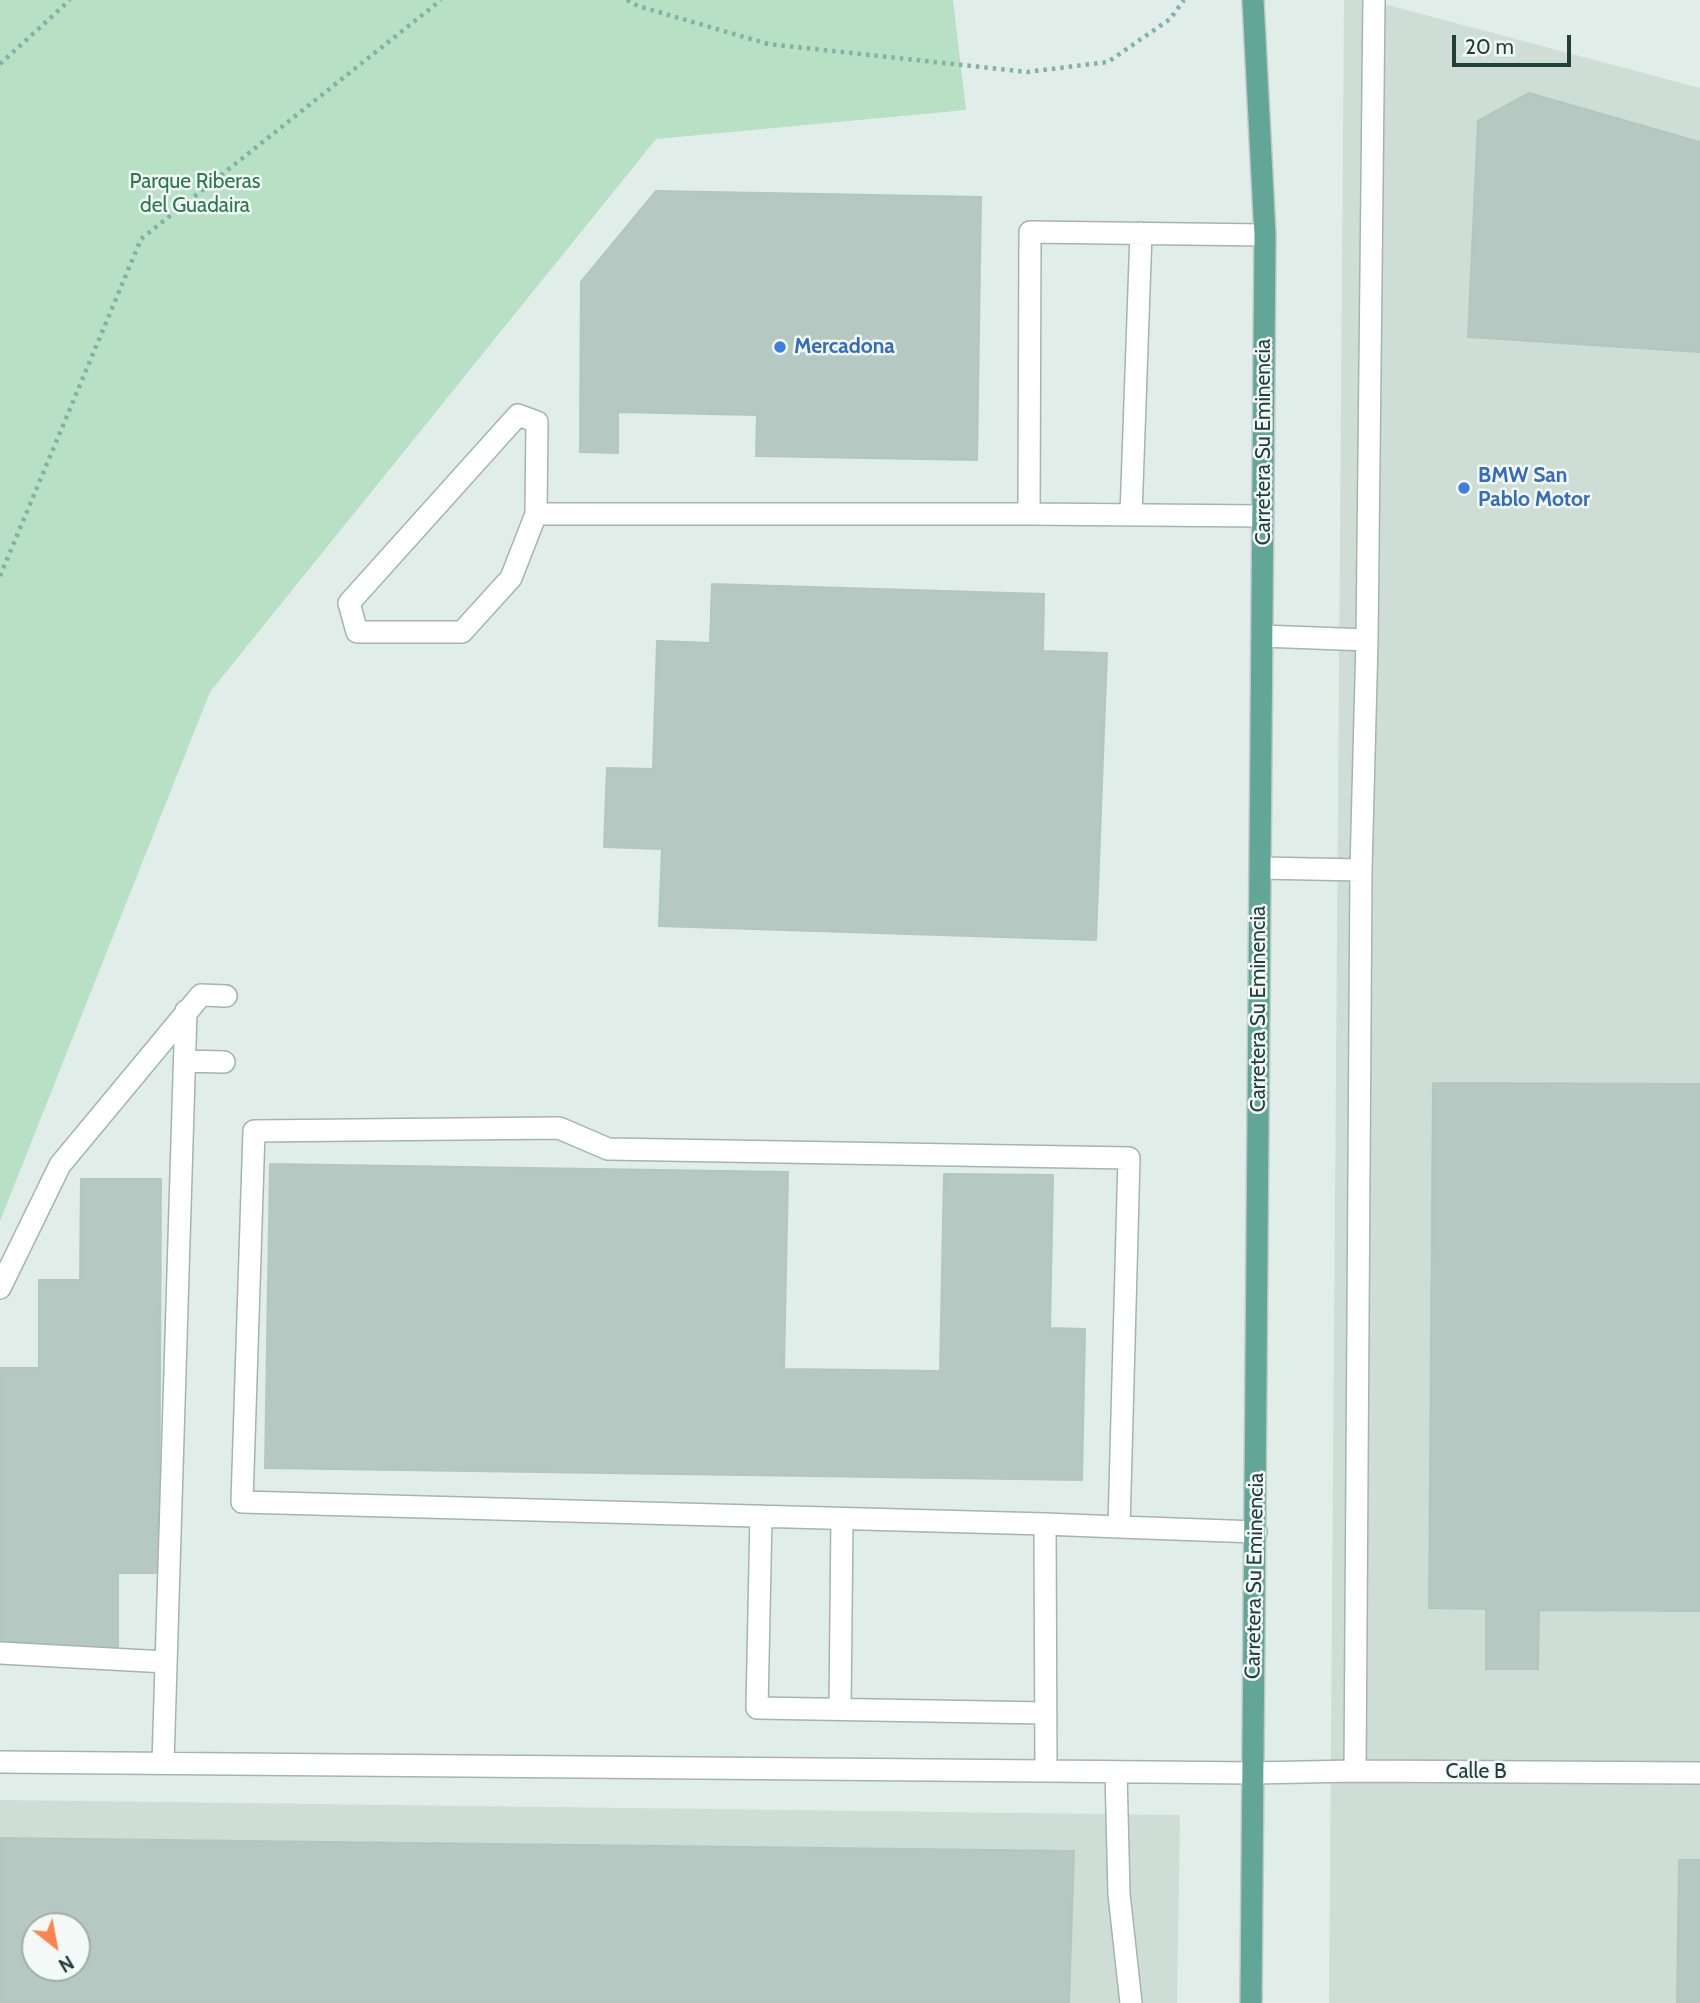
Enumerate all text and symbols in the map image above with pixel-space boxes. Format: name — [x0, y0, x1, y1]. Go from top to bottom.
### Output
scale bar — [1455, 21, 1574, 65]
text: 20 m — [1465, 34, 1514, 59]
park label: Parque Riberas del Guadaira — [130, 169, 260, 219]
place label: Mercadona — [794, 334, 895, 360]
marker: Mercadona — [772, 339, 788, 355]
street label: Carretera Su Eminencia — [1251, 339, 1277, 545]
place label: BMW San Pablo Motor — [1478, 463, 1590, 513]
marker: BMW San Pablo Motor — [1456, 480, 1472, 496]
street label: Carretera Su Eminencia — [1246, 906, 1272, 1112]
street label: Carretera Su Eminencia — [1241, 1473, 1269, 1679]
street label: Calle B — [1446, 1759, 1506, 1785]
north arrow — [21, 1912, 91, 1982]
text: N — [54, 1950, 78, 1977]

